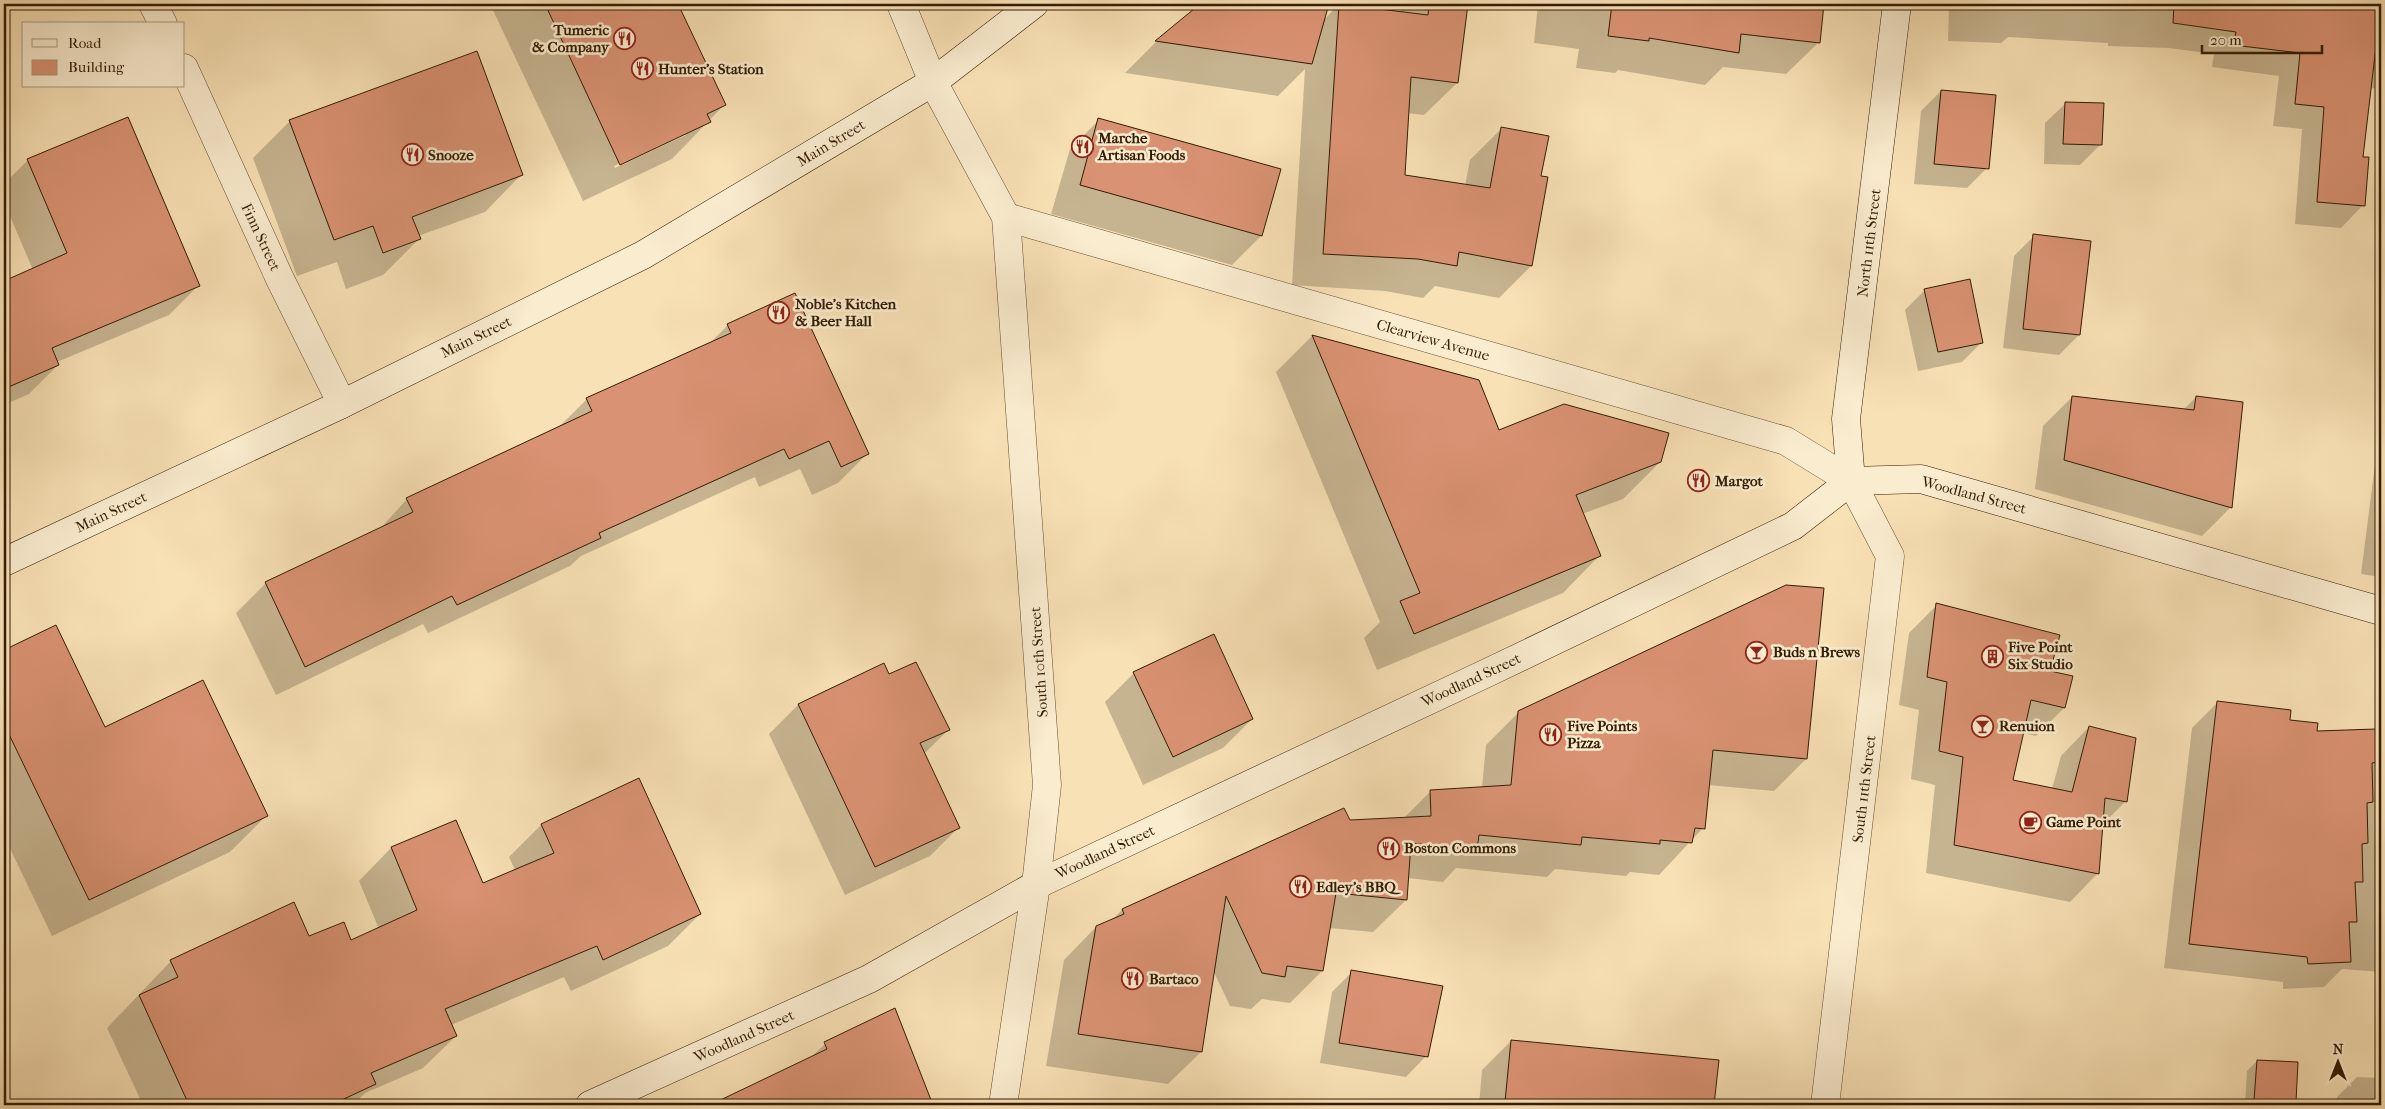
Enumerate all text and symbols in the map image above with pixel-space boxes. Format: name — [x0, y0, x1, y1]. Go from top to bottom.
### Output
place label: Tumeric & Company — [532, 21, 610, 56]
legend — [22, 22, 185, 88]
scale bar — [2202, 22, 2322, 54]
restaurant icon: Tumeric & Company — [613, 27, 637, 51]
text: 20 m — [2210, 31, 2242, 49]
text: Road — [68, 34, 102, 52]
restaurant icon: Hunter's Station — [630, 57, 654, 81]
text: Building — [68, 58, 125, 76]
place label: Hunter's Station — [658, 60, 764, 78]
street label: Main Street — [794, 115, 869, 170]
place label: Marche Artisan Foods — [1097, 129, 1186, 164]
restaurant icon: Marche Artisan Foods — [1070, 135, 1094, 159]
restaurant icon: Snooze — [400, 143, 424, 167]
place label: Snooze — [428, 146, 474, 164]
street label: North 11th Street — [1853, 187, 1885, 298]
street label: Finn Street — [237, 200, 285, 274]
place label: Noble’s Kitchen & Beer Hall — [795, 295, 897, 330]
restaurant icon: Noble’s Kitchen & Beer Hall — [767, 301, 791, 325]
street label: Main Street — [438, 312, 515, 362]
street label: Clearview Avenue — [1374, 315, 1492, 365]
restaurant icon: Margot — [1687, 469, 1711, 493]
place label: Margot — [1714, 472, 1763, 490]
street label: Woodland Street — [1919, 472, 2029, 518]
street label: Main Street — [72, 487, 150, 536]
street label: South 10th Street — [1026, 605, 1052, 718]
place label: Five Point Six Studio — [2007, 638, 2073, 673]
bar icon: Buds n Brews — [1745, 640, 1769, 664]
place label: Buds n Brews — [1773, 643, 1861, 661]
building icon: Five Point Six Studio — [1980, 644, 2004, 668]
street label: Woodland Street — [1417, 649, 1524, 711]
bar icon: Renuion — [1971, 714, 1995, 738]
place label: Five Points Pizza — [1566, 717, 1638, 752]
place label: Renuion — [1999, 717, 2055, 735]
restaurant icon: Five Points Pizza — [1539, 723, 1563, 747]
street label: South 11th Street — [1848, 734, 1880, 844]
cafe icon: Game Point — [2018, 810, 2042, 834]
place label: Game Point — [2046, 813, 2122, 831]
street label: Woodland Street — [1051, 821, 1158, 883]
restaurant icon: Boston Commons — [1376, 836, 1400, 860]
place label: Boston Commons — [1404, 839, 1516, 857]
restaurant icon: Edley's BBQ — [1288, 875, 1312, 899]
place label: Edley's BBQ — [1316, 878, 1401, 896]
restaurant icon: Bartaco — [1121, 967, 1145, 991]
place label: Bartaco — [1149, 970, 1199, 988]
street label: Woodland Street — [690, 1006, 797, 1067]
north arrow — [2312, 1036, 2362, 1086]
text: N — [2333, 1041, 2344, 1058]

